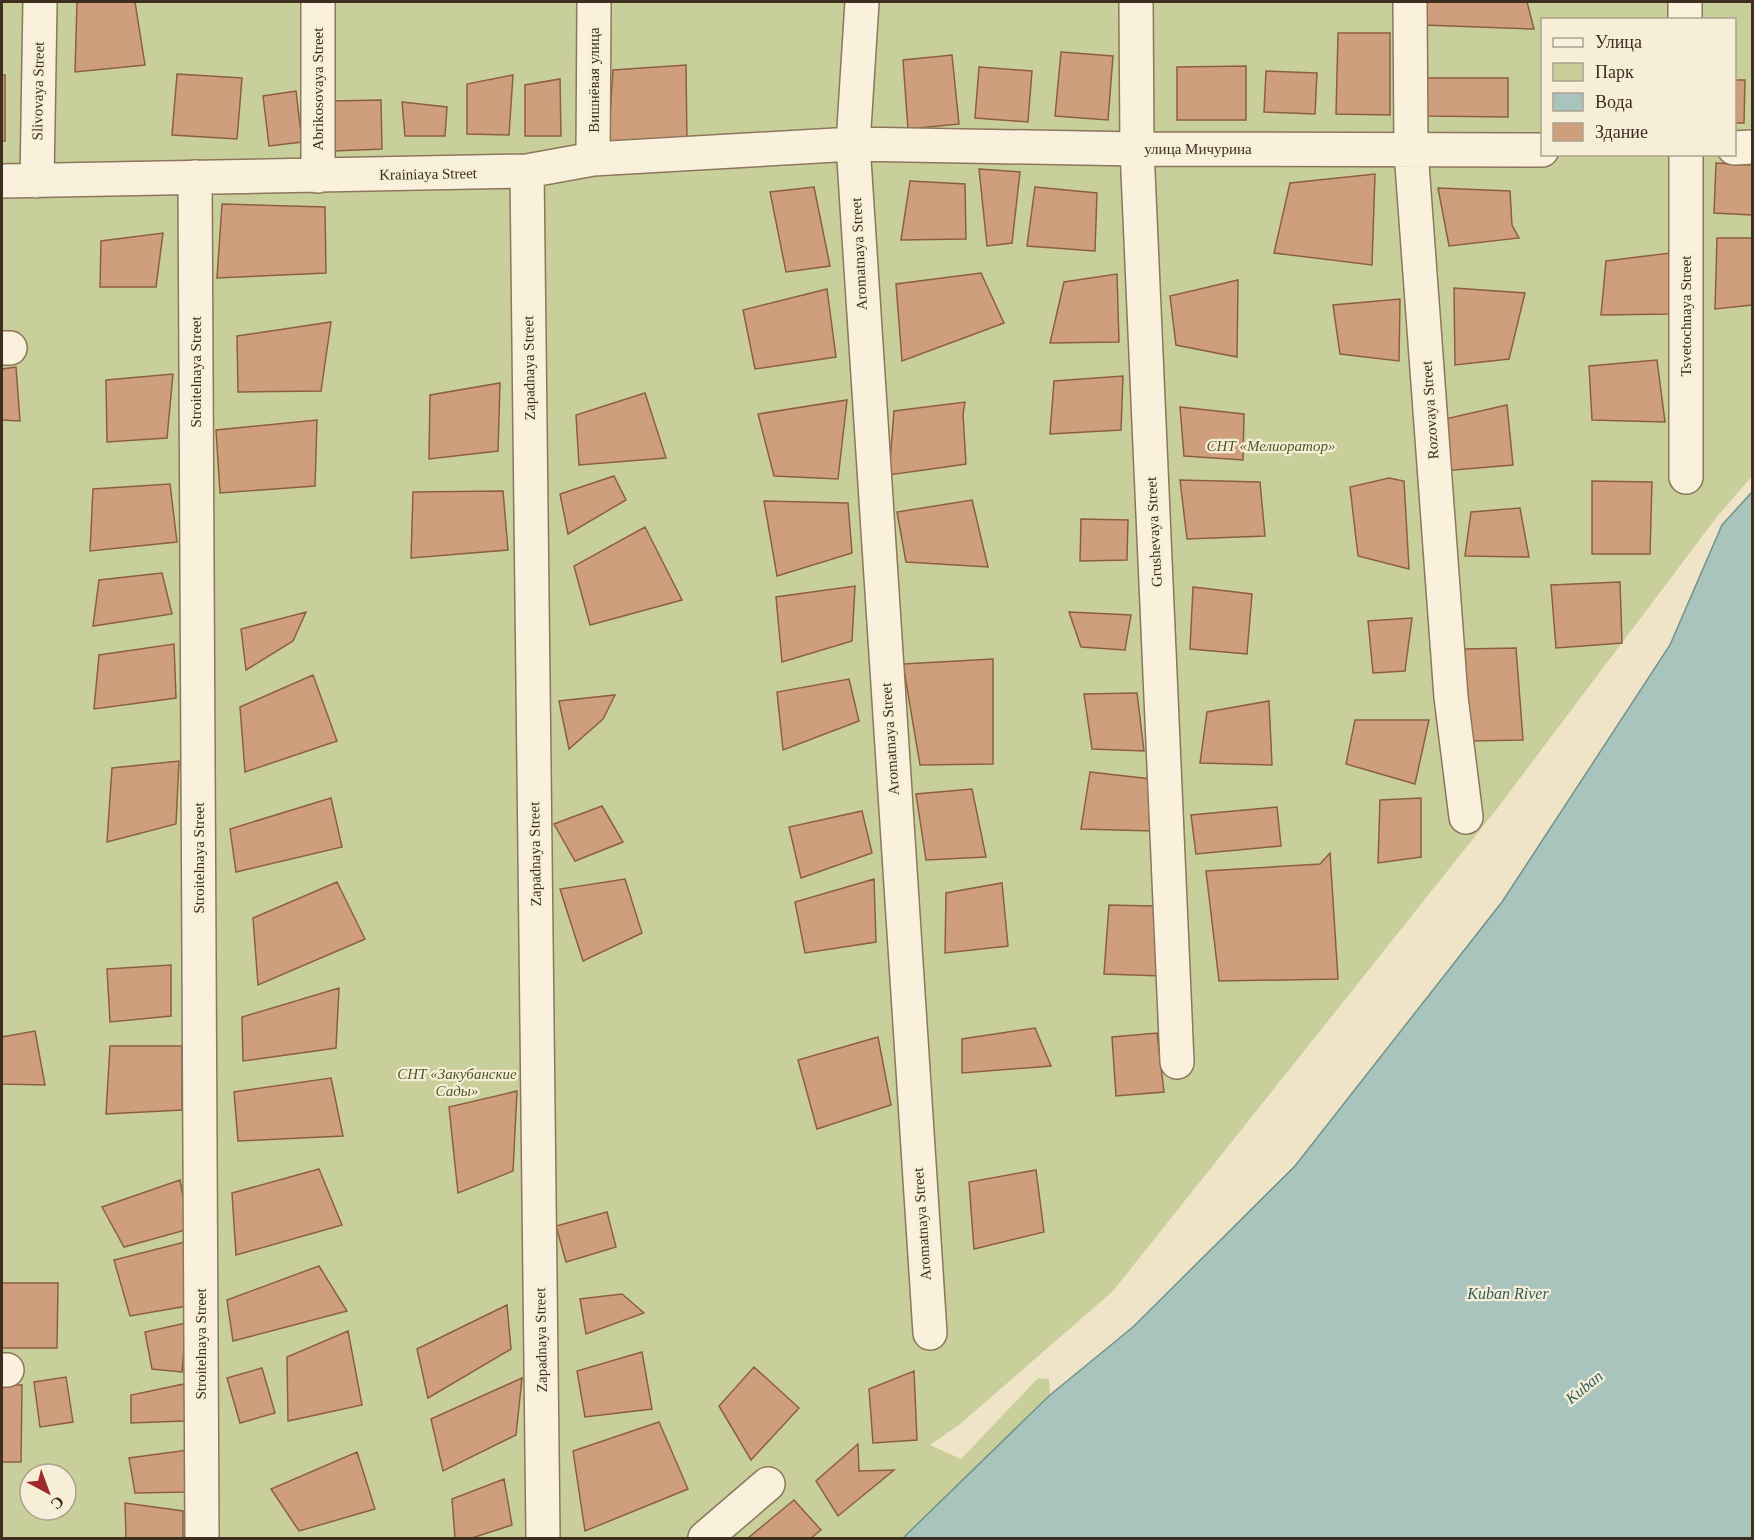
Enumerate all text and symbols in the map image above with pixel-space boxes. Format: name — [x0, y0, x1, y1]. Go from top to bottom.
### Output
legend — [1541, 18, 1736, 156]
street label: Abrikosovaya Street — [310, 27, 326, 150]
street label: Вишнёвая улица — [586, 27, 602, 133]
text: Улица — [1595, 32, 1642, 52]
street label: Slivovaya Street — [29, 41, 47, 140]
text: Парк — [1595, 62, 1634, 82]
text: Вода — [1595, 92, 1633, 112]
text: Здание — [1595, 122, 1648, 142]
street label: улица Мичурина — [1144, 141, 1252, 157]
street label: Krainiaya Street — [379, 165, 478, 183]
street label: Aromatnaya Street — [848, 196, 870, 311]
street label: Tsvetochnaya Street — [1678, 255, 1694, 377]
street label: Zapadnaya Street — [520, 315, 538, 420]
street label: Stroitelnaya Street — [188, 316, 204, 428]
street label: Rozovaya Street — [1419, 359, 1441, 460]
park label: СНТ «Мелиоратор» — [1207, 438, 1335, 454]
street label: Grushevaya Street — [1143, 476, 1165, 588]
street label: Aromatnaya Street — [878, 681, 902, 796]
street label: Zapadnaya Street — [526, 801, 544, 906]
street label: Stroitelnaya Street — [191, 802, 207, 914]
park label: СНТ «Закубанские Сады» — [397, 1066, 517, 1099]
street label: Aromatnaya Street — [910, 1166, 934, 1281]
water label: Kuban River — [1466, 1285, 1549, 1302]
street label: Zapadnaya Street — [532, 1287, 550, 1392]
street label: Stroitelnaya Street — [193, 1288, 209, 1400]
water label: Kuban — [1561, 1367, 1606, 1408]
north arrow — [18, 1462, 78, 1522]
text: С — [48, 1493, 67, 1513]

